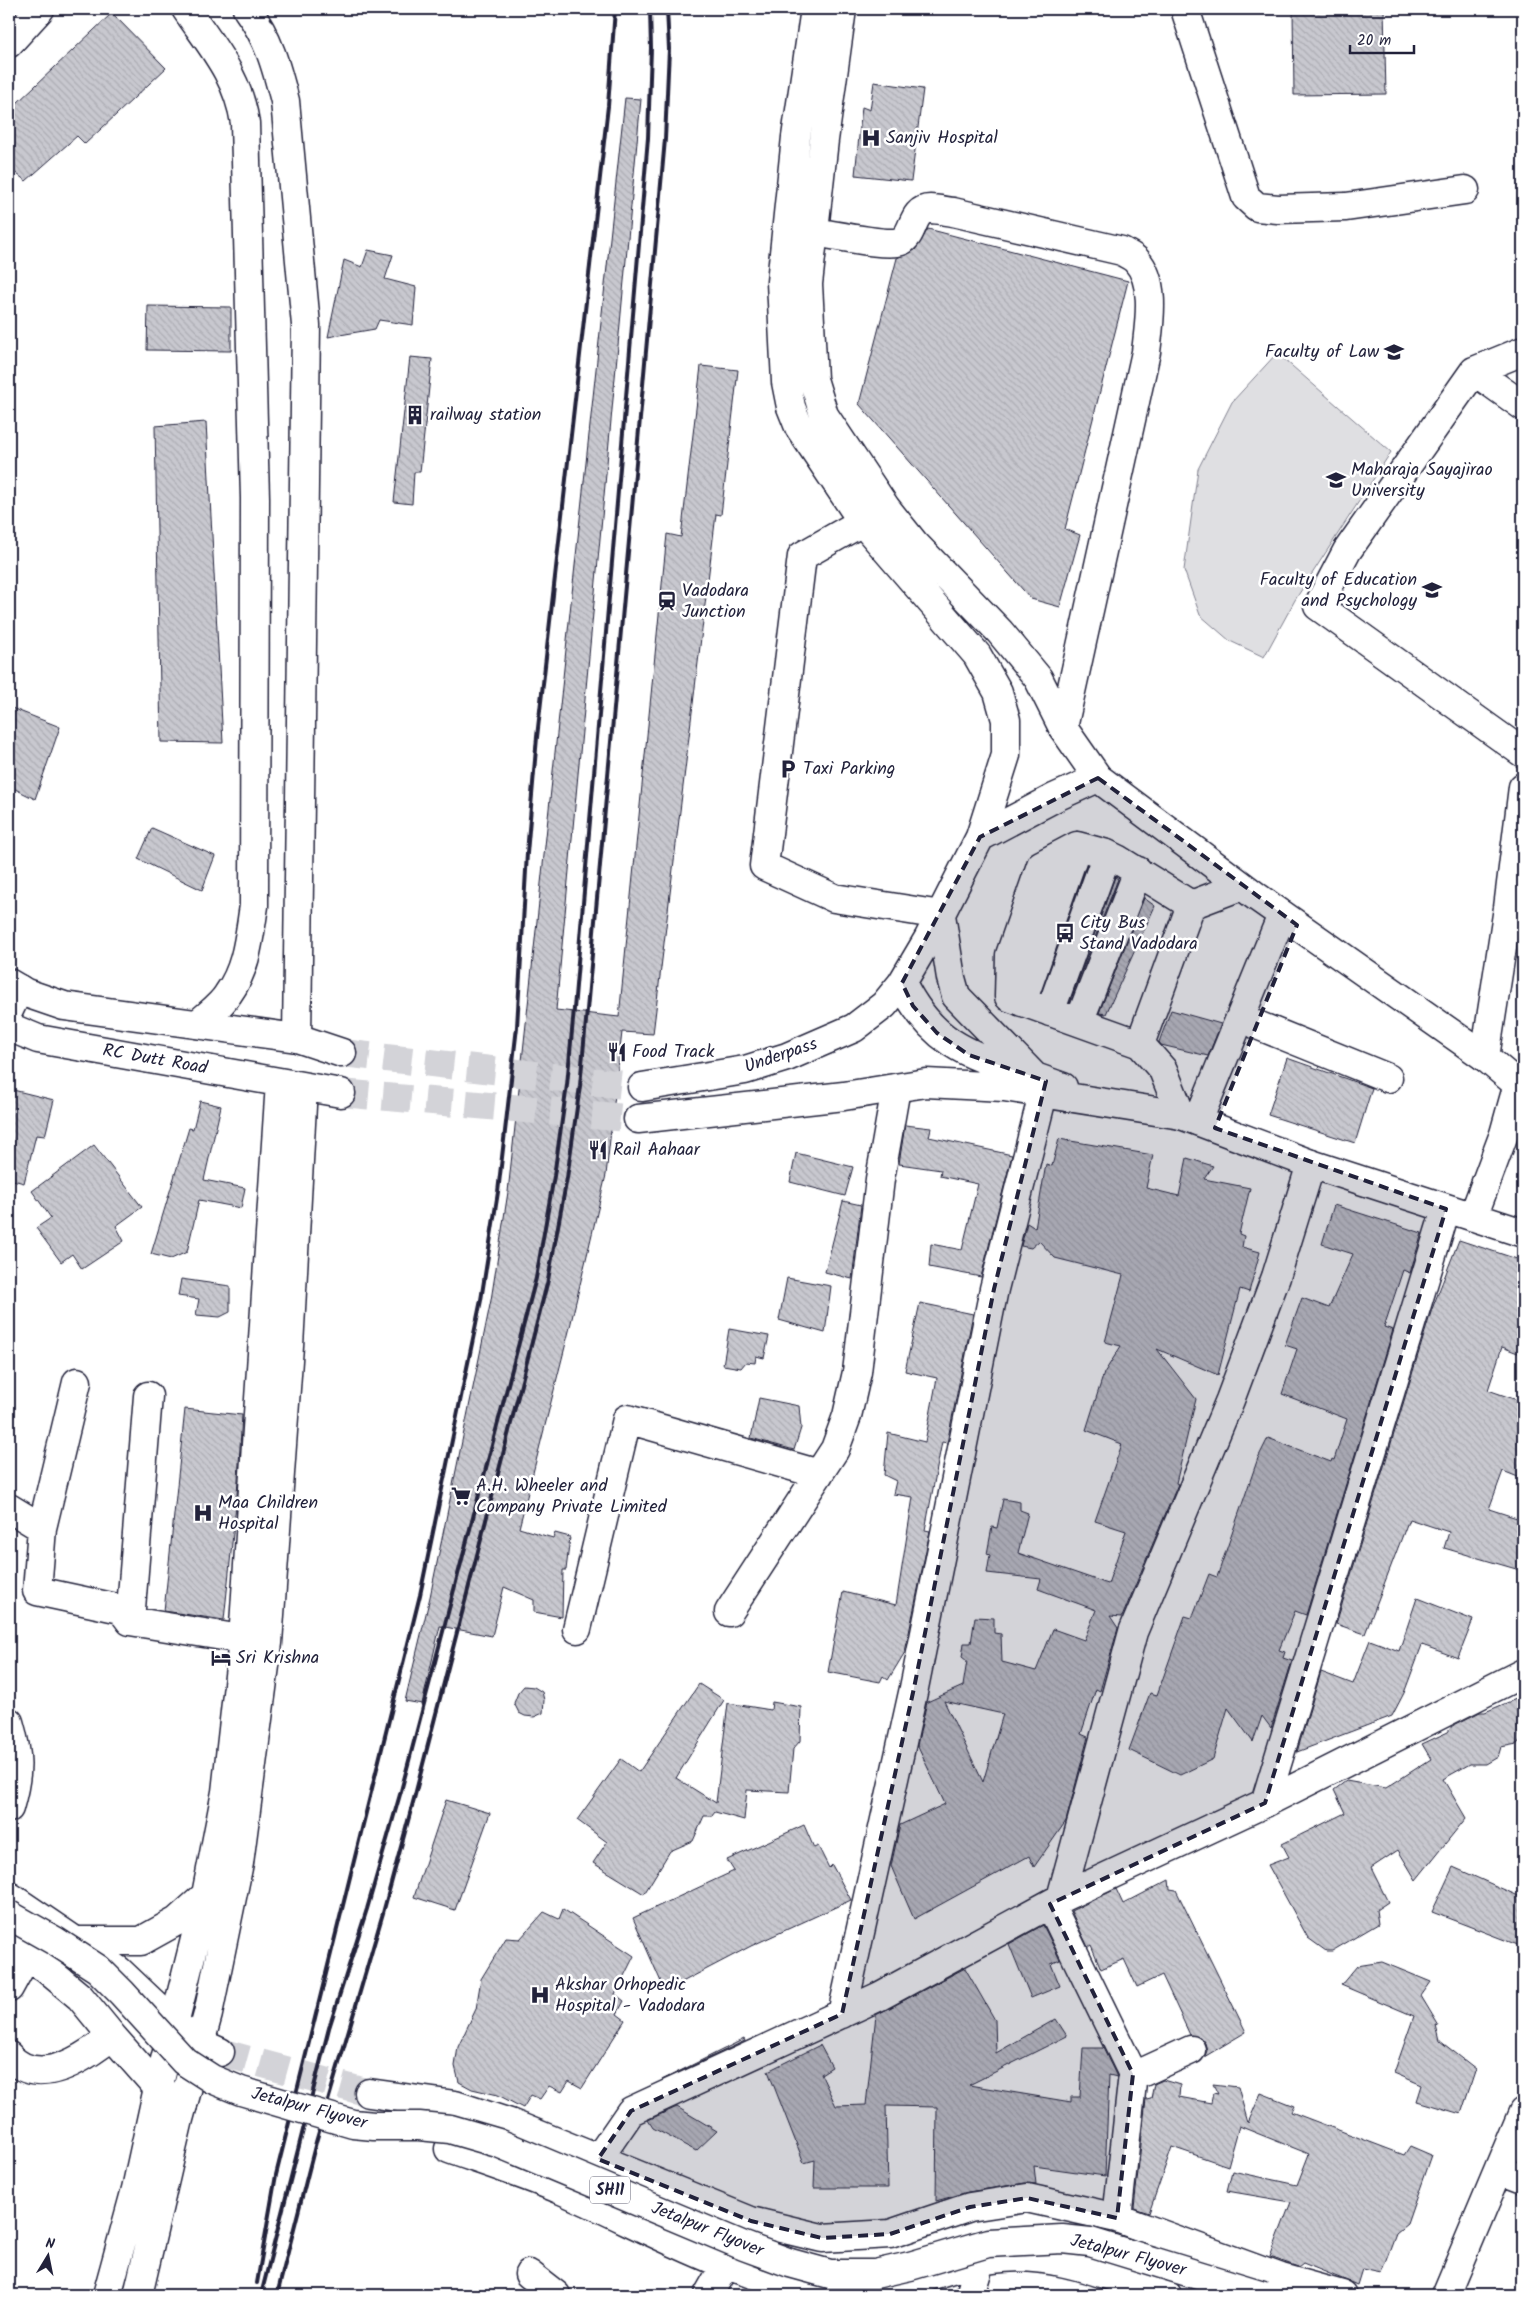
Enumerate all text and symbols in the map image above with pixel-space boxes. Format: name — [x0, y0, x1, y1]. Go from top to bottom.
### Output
scale bar — [1350, 22, 1413, 54]
text: 20 m — [1357, 29, 1391, 53]
place label: Sanjiv Hospital — [886, 124, 998, 153]
hospital icon: Sanjiv Hospital — [860, 127, 882, 149]
place label: Faculty of Law — [1265, 338, 1380, 367]
school or university icon: Faculty of Law — [1383, 341, 1405, 363]
place label: railway station — [430, 401, 541, 430]
building icon: railway station — [404, 404, 426, 426]
place label: Maharaja Sayajirao University — [1351, 456, 1493, 506]
school or university icon: Maharaja Sayajirao University — [1325, 469, 1347, 491]
place label: Faculty of Education and Psychology — [1260, 566, 1418, 616]
place label: Vadodara Junction — [682, 577, 749, 627]
school or university icon: Faculty of Education and Psychology — [1421, 579, 1443, 601]
station icon: Vadodara Junction — [656, 590, 678, 612]
place label: Taxi Parking — [803, 755, 895, 784]
parking icon: Taxi Parking — [777, 758, 799, 780]
place label: City Bus Stand Vadodara — [1080, 909, 1198, 959]
bus stop icon: City Bus Stand Vadodara — [1054, 922, 1076, 944]
street label: Underpass — [740, 1030, 822, 1082]
street label: RC Dutt Road — [100, 1037, 211, 1084]
place label: Food Track — [632, 1038, 715, 1067]
restaurant icon: Food Track — [606, 1041, 628, 1063]
place label: Rail Aahaar — [613, 1136, 701, 1165]
restaurant icon: Rail Aahaar — [587, 1139, 609, 1161]
place label: A.H. Wheeler and Company Private Limited — [476, 1472, 668, 1522]
supermarket icon: A.H. Wheeler and Company Private Limited — [450, 1485, 472, 1507]
place label: Maa Children Hospital — [218, 1489, 318, 1539]
hospital icon: Maa Children Hospital — [192, 1502, 214, 1524]
place label: Sri Krishna — [236, 1644, 319, 1673]
hotel icon: Sri Krishna — [210, 1647, 232, 1669]
place label: Akshar Orhopedic Hospital - Vadodara — [555, 1971, 705, 2021]
hospital icon: Akshar Orhopedic Hospital - Vadodara — [529, 1984, 551, 2006]
street label: Jetalpur Flyover — [248, 2080, 371, 2139]
road number: SH11 — [590, 2176, 630, 2204]
street label: Jetalpur Flyover — [646, 2194, 768, 2266]
street label: Jetalpur Flyover — [1067, 2227, 1190, 2286]
north arrow — [22, 2232, 72, 2282]
text: N — [44, 2233, 57, 2256]

